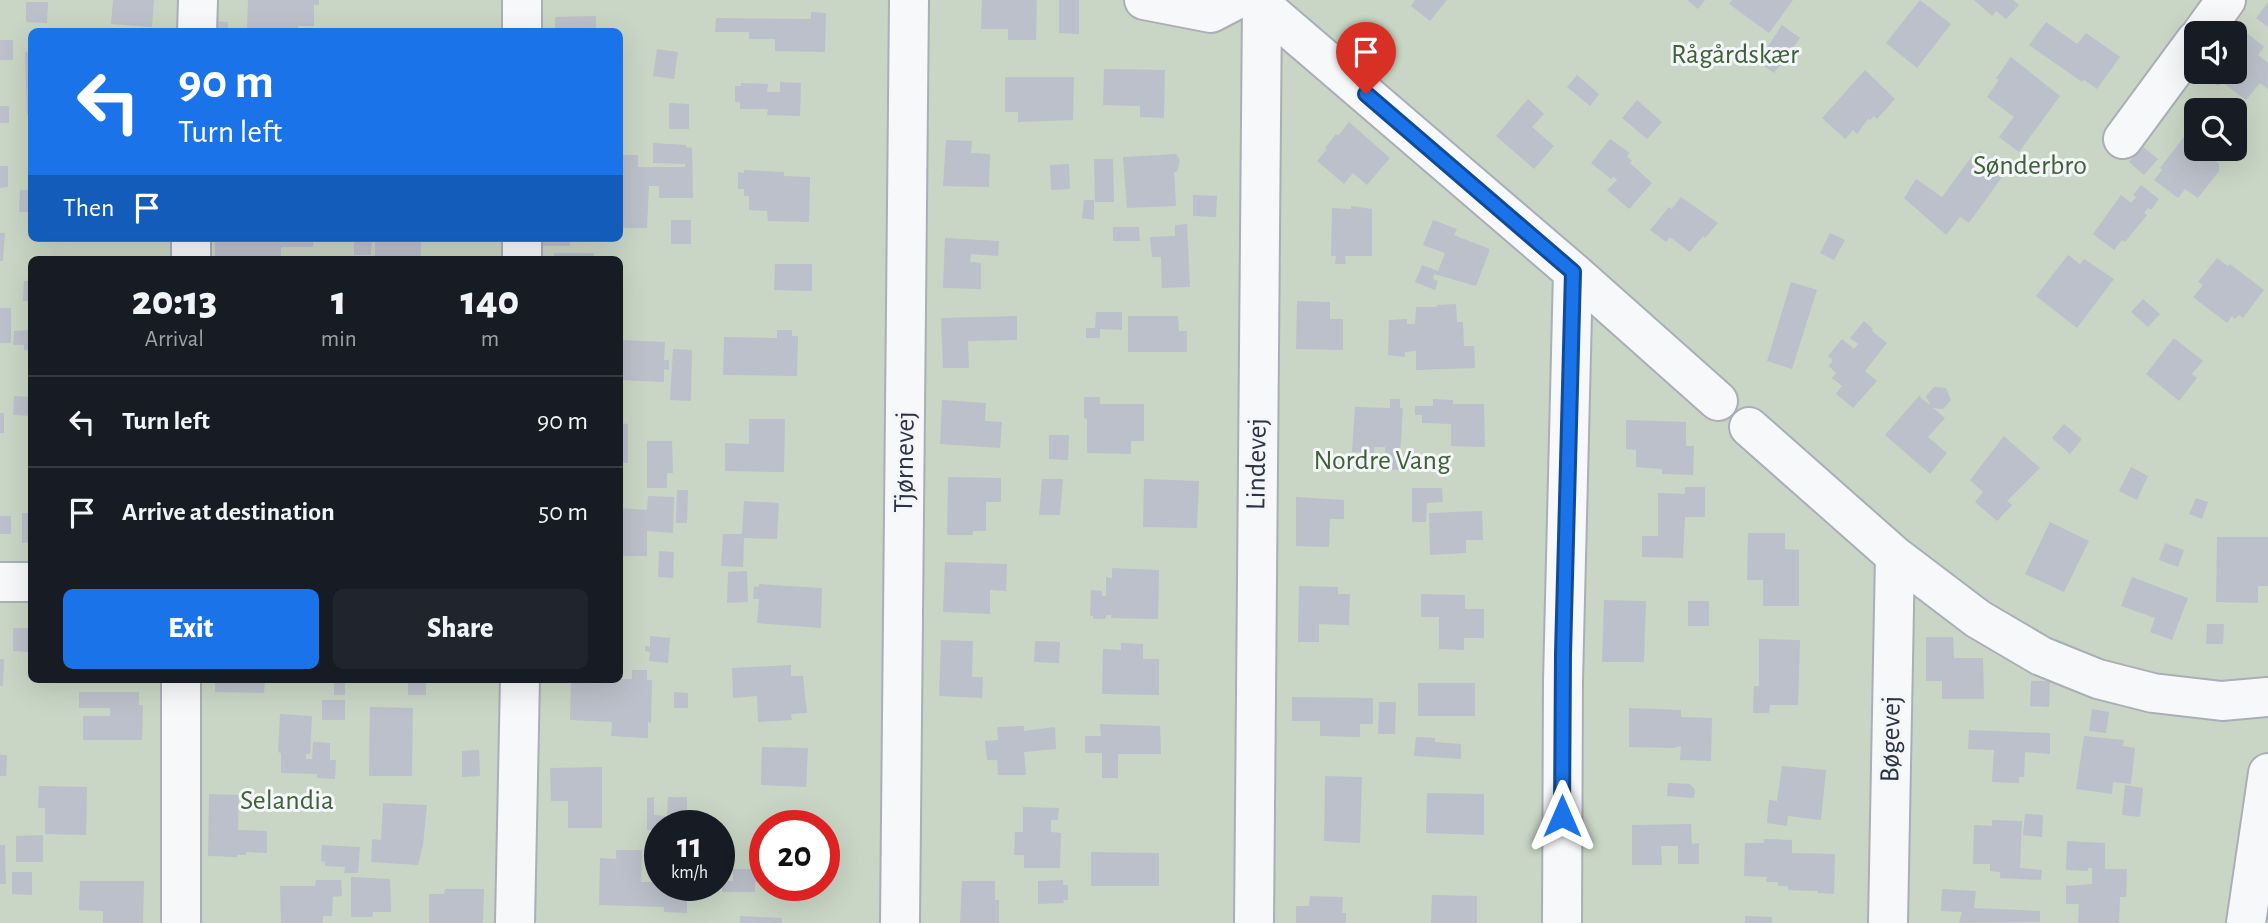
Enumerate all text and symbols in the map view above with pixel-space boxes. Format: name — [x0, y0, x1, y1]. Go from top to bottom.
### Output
map controls — [2184, 21, 2247, 161]
button: sound — [2184, 21, 2247, 84]
pin — [1336, 22, 1396, 94]
icon: arrive — [1347, 33, 1385, 71]
park label: Rågårdskær — [1671, 41, 1799, 69]
icon: left — [63, 56, 154, 147]
text: 90 m — [178, 58, 274, 107]
button: search — [2184, 98, 2247, 161]
text: Turn left — [178, 116, 282, 148]
park label: Sønderbro — [1973, 152, 2087, 180]
icon: arrive — [128, 189, 166, 227]
text: Then — [63, 195, 114, 221]
text: 20:13 — [132, 280, 217, 322]
text: 1 — [331, 280, 347, 322]
text: 140 — [460, 280, 519, 322]
text: Arrival — [145, 328, 204, 351]
text: min — [321, 328, 357, 351]
text: m — [481, 328, 499, 351]
icon: left — [63, 403, 101, 441]
text: Turn left — [122, 408, 210, 434]
text: 90 m — [537, 408, 588, 434]
street label: Tjørnevej — [890, 411, 920, 513]
street label: Lindevej — [1242, 418, 1272, 510]
park label: Nordre Vang — [1313, 447, 1451, 475]
icon: arrive — [63, 494, 101, 532]
text: Arrive at destination — [122, 499, 335, 525]
text: 50 m — [538, 499, 588, 525]
button: Exit — [63, 589, 319, 669]
button: Share — [333, 589, 588, 669]
street label: Bøgevej — [1876, 695, 1906, 783]
position arrow — [1525, 779, 1599, 853]
park label: Selandia — [240, 787, 334, 815]
speed limit sign: 20 — [749, 810, 840, 901]
text: 11 — [677, 829, 702, 864]
text: km/h — [671, 864, 708, 882]

